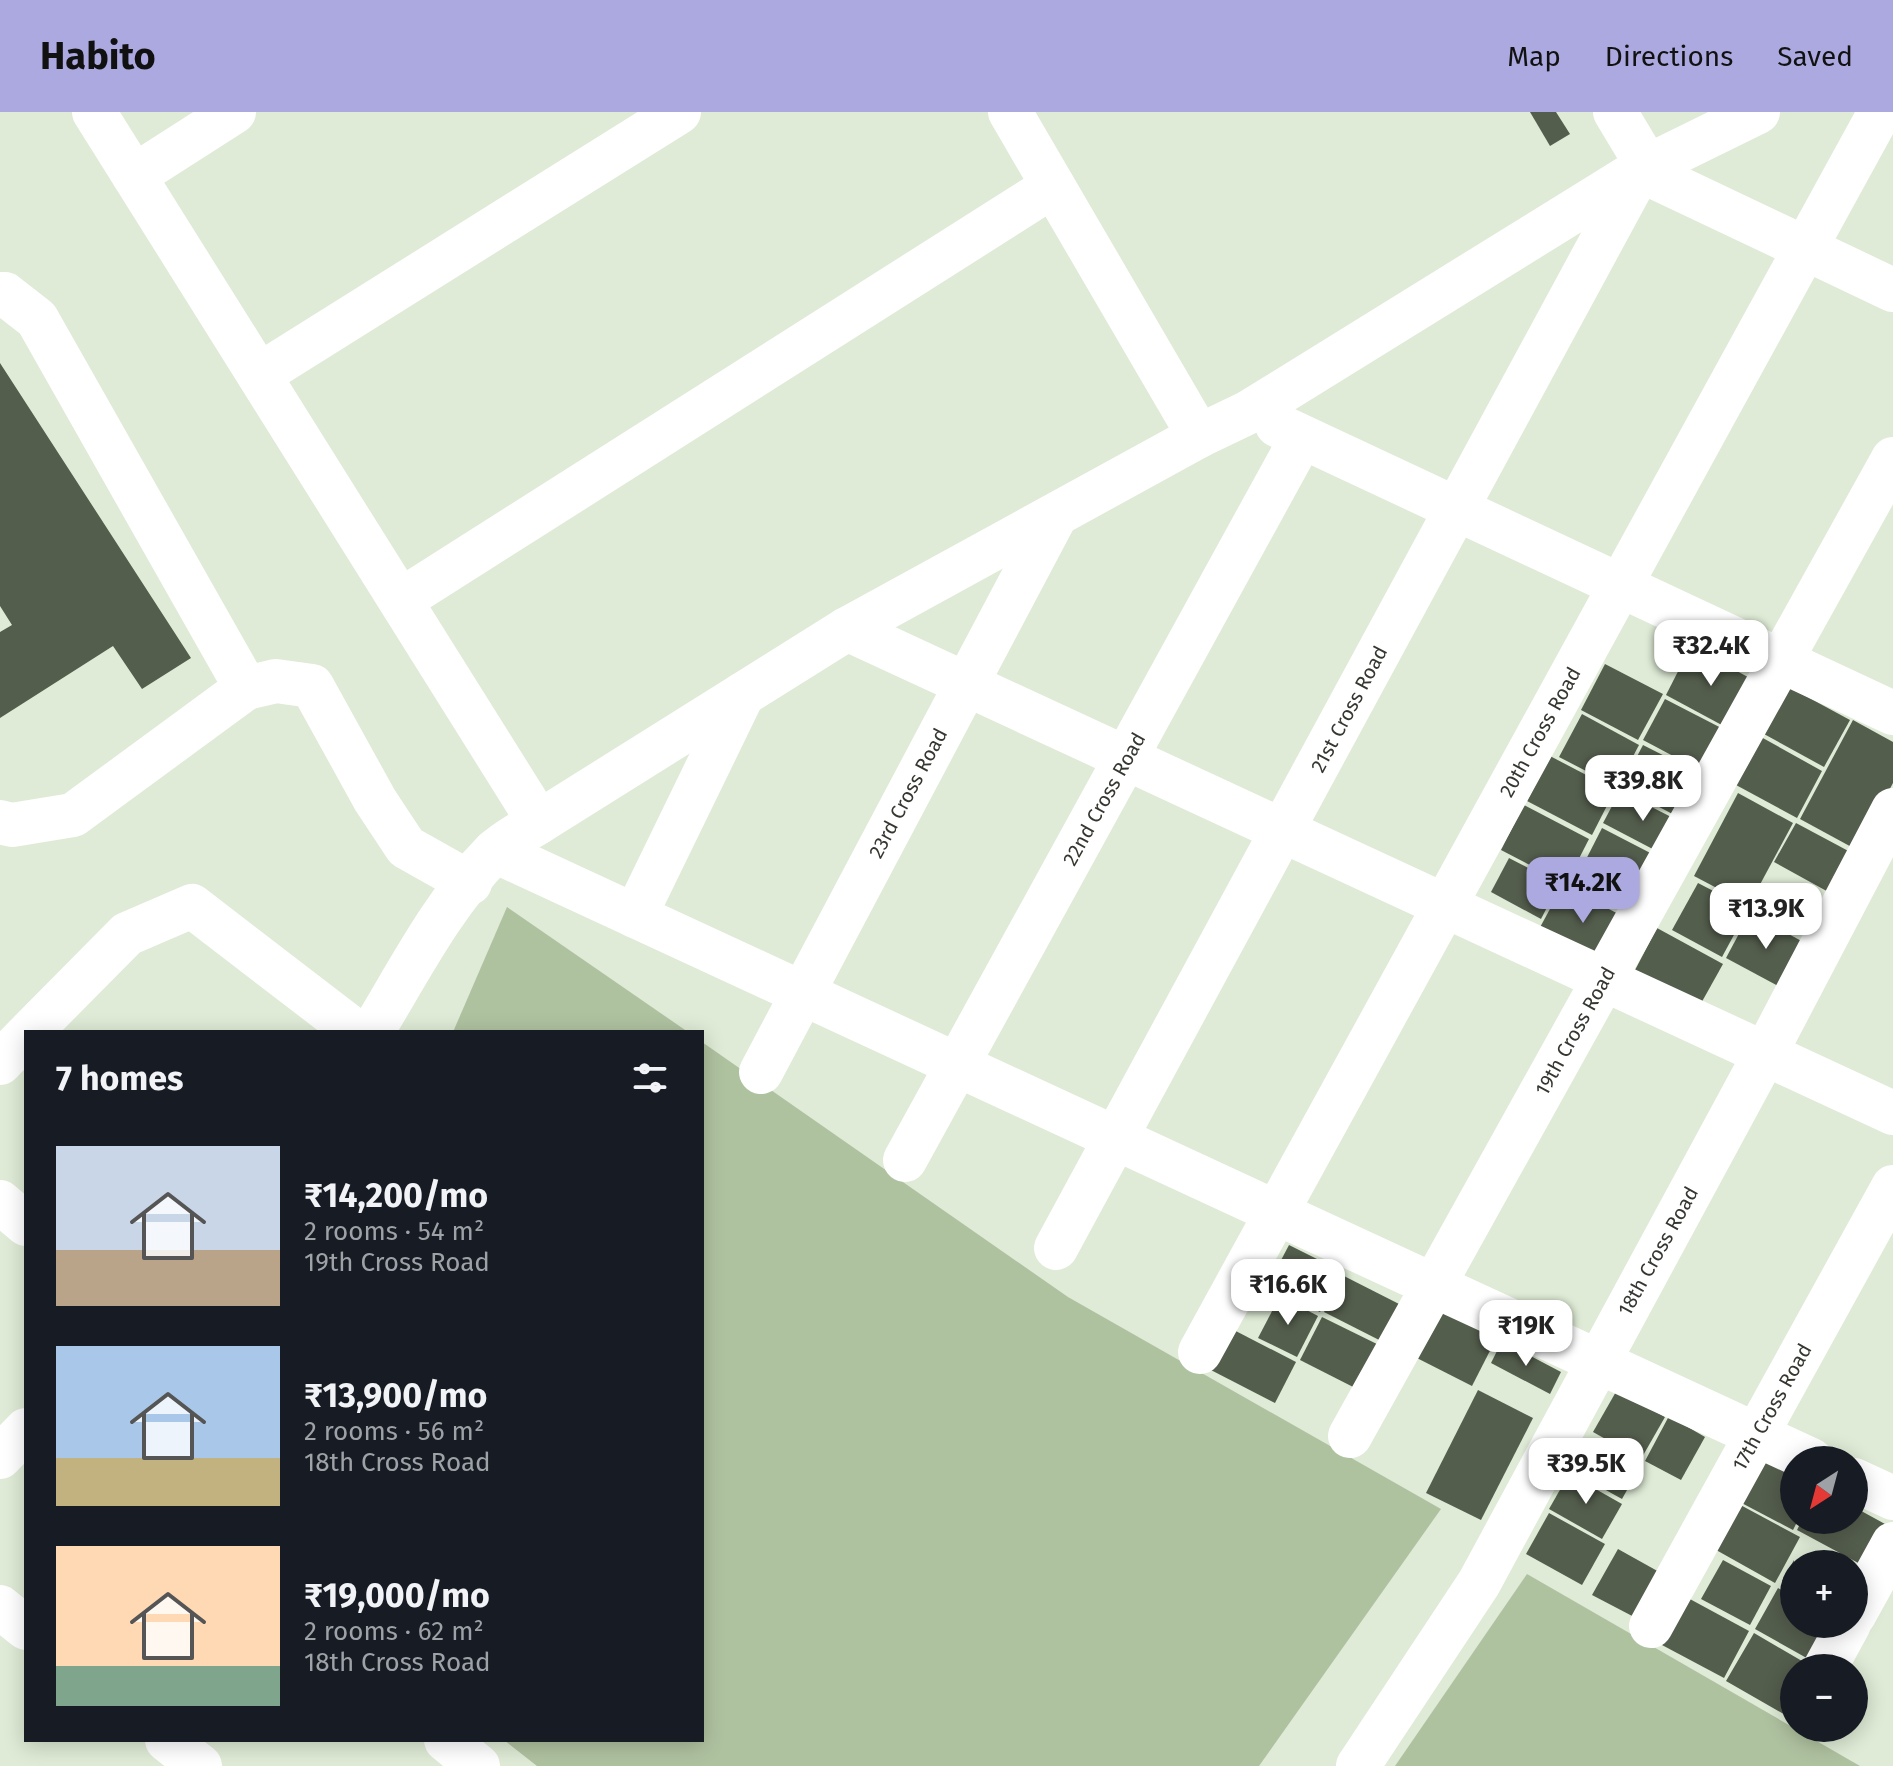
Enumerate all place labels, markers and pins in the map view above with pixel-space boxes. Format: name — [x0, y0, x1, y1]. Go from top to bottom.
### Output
pin: ₹32.4K — [1646, 620, 1776, 688]
pin: ₹39.8K — [1578, 755, 1708, 823]
pin: ₹14.2K — [1518, 857, 1648, 925]
pin: ₹13.9K — [1701, 883, 1831, 951]
pin: ₹16.6K — [1223, 1259, 1353, 1327]
pin: ₹19K — [1479, 1300, 1573, 1368]
pin: ₹39.5K — [1521, 1438, 1651, 1506]

